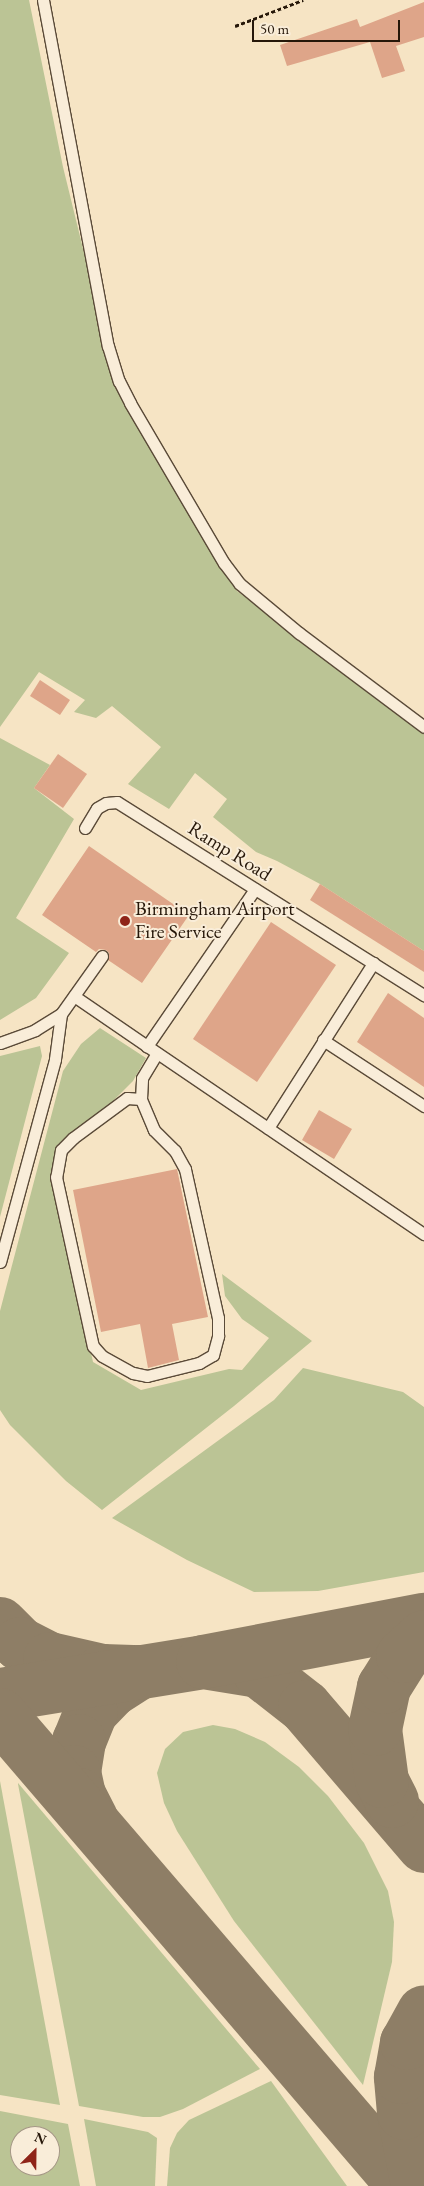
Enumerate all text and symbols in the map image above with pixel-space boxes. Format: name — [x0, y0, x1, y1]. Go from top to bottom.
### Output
scale bar — [254, 10, 402, 42]
text: 50 m — [260, 19, 289, 38]
street label: Ramp Road — [184, 816, 276, 886]
place label: Birmingham Airport Fire Service — [135, 897, 295, 944]
marker: Birmingham Airport Fire Service — [119, 915, 131, 927]
north arrow — [10, 2126, 60, 2176]
text: N — [32, 2128, 49, 2149]

